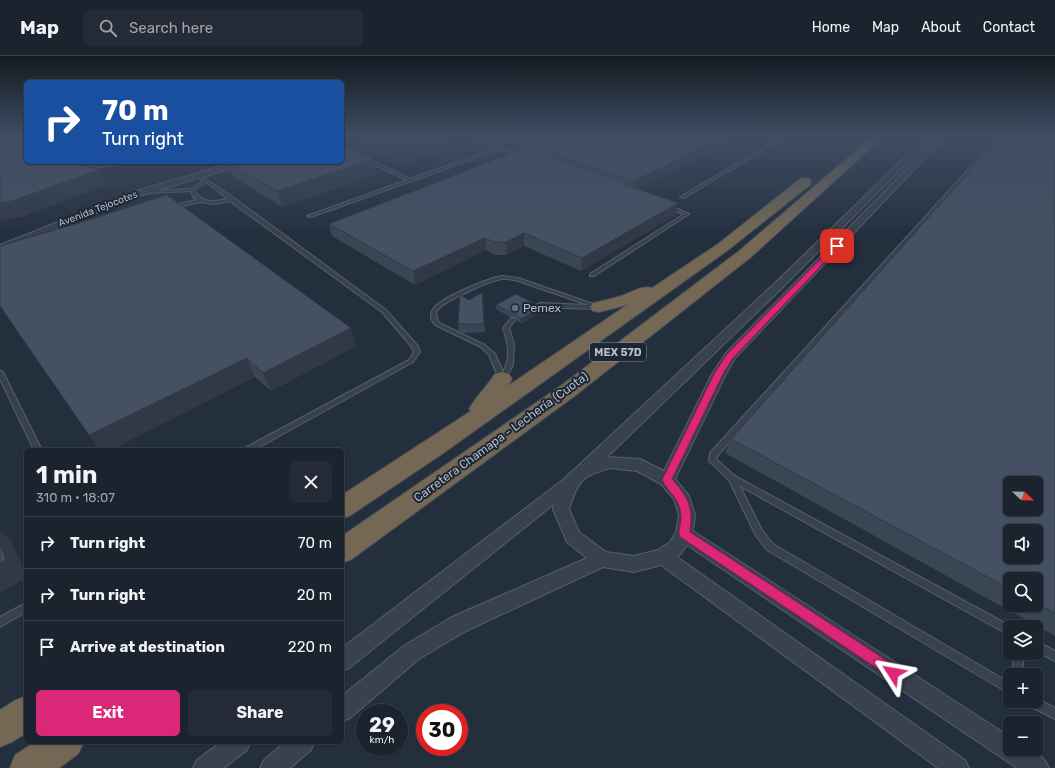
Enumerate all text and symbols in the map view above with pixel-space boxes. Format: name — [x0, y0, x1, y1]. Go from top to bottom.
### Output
search box — [83, 10, 363, 46]
text: Map — [20, 16, 59, 39]
icon: search — [97, 17, 119, 39]
text: Search here — [129, 19, 213, 37]
text: Home — [812, 19, 850, 36]
text: Map — [872, 19, 899, 36]
text: About — [921, 19, 961, 36]
text: Contact — [983, 19, 1035, 36]
text: 70 m — [102, 94, 169, 127]
icon: right — [36, 96, 88, 148]
text: Turn right — [102, 128, 184, 150]
street label: Avenida Tejocotes — [57, 188, 139, 230]
pin — [820, 229, 854, 263]
icon: arrive — [826, 235, 848, 257]
place label: Pemex — [523, 301, 562, 315]
marker: Pemex — [510, 303, 520, 313]
road number: MEX 57D — [590, 343, 646, 361]
street label: Carretera Chamapa - Lechería (Cuota) — [411, 369, 591, 505]
text: 1 min — [36, 461, 97, 489]
button: close — [290, 461, 332, 503]
north arrow — [1003, 476, 1043, 516]
map controls — [1003, 476, 1043, 756]
text: 310 m · 18:07 — [36, 490, 115, 505]
button: sound — [1003, 524, 1043, 564]
icon: right — [36, 532, 58, 554]
text: Turn right — [70, 534, 145, 552]
text: 70 m — [298, 534, 332, 552]
button: search — [1003, 572, 1043, 612]
icon: right — [36, 584, 58, 606]
text: Turn right — [70, 586, 145, 604]
text: 20 m — [297, 586, 332, 604]
button: layers — [1003, 620, 1043, 660]
icon: arrive — [36, 636, 58, 658]
text: Arrive at destination — [70, 638, 225, 656]
text: 220 m — [288, 638, 332, 656]
position arrow — [872, 652, 914, 694]
button: + — [1003, 668, 1043, 708]
button: Exit — [36, 690, 180, 736]
button: Share — [188, 690, 332, 736]
speed limit sign: 30 — [416, 704, 468, 756]
text: 29 — [369, 713, 395, 737]
button: − — [1003, 716, 1043, 756]
text: km/h — [370, 734, 394, 746]

